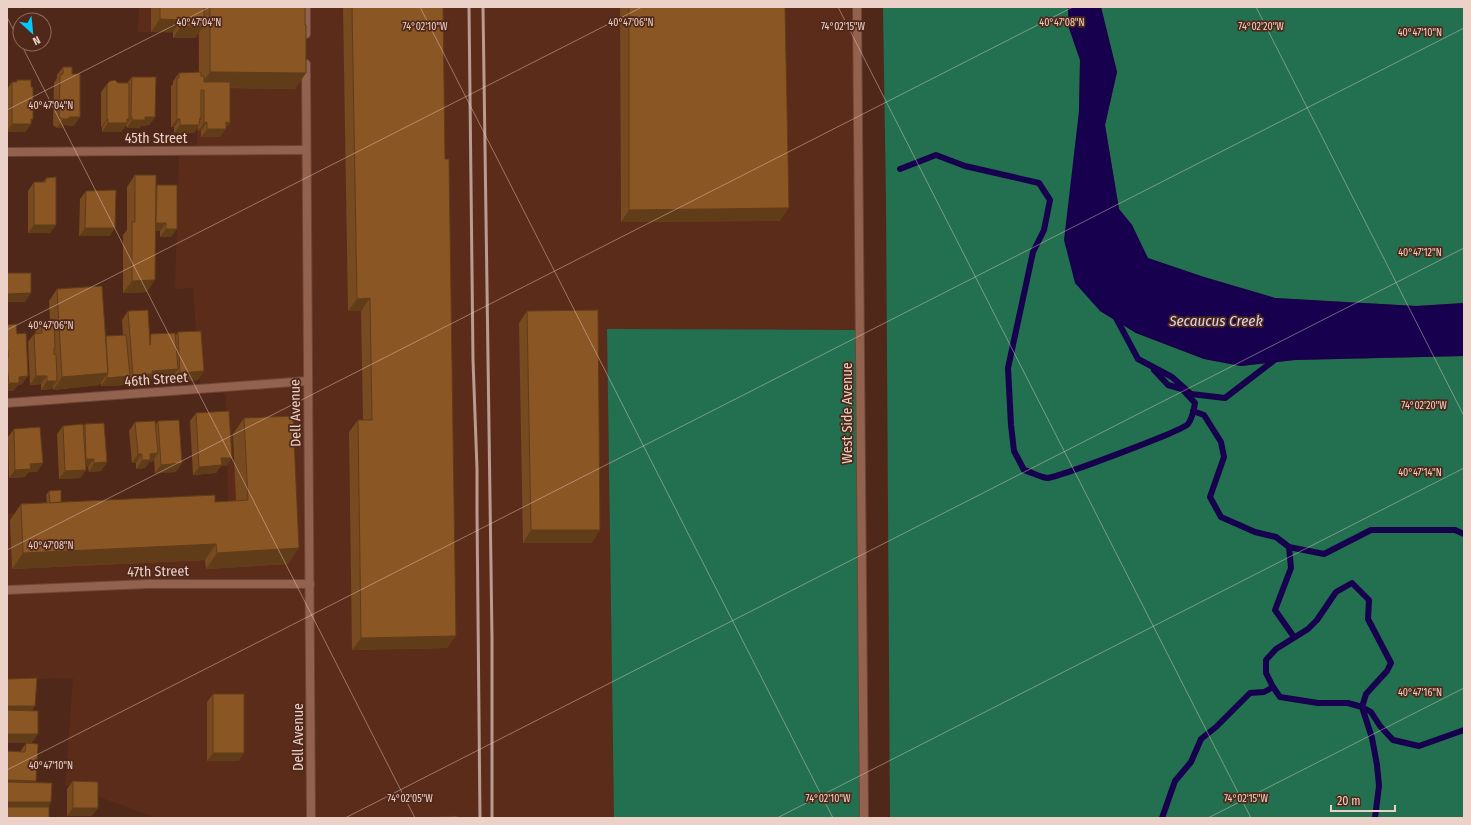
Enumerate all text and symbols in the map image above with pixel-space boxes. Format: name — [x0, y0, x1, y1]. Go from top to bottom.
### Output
north arrow — [12, 12, 52, 52]
text: 40°47'04"N — [177, 17, 221, 29]
text: 40°47'06"N — [608, 17, 654, 29]
text: 40°47'08"N — [1039, 17, 1085, 29]
text: 74°02'10"W — [402, 21, 448, 33]
text: 74°02'15"W — [821, 21, 866, 33]
text: 74°02'20"W — [1238, 21, 1284, 33]
text: 40°47'10"N — [1398, 27, 1442, 39]
text: N — [30, 33, 42, 48]
text: 40°47'04"N — [29, 100, 73, 112]
street label: 45th Street — [125, 130, 188, 147]
text: 40°47'12"N — [1398, 247, 1442, 259]
water label: Secaucus Creek — [1168, 312, 1263, 330]
text: 40°47'06"N — [28, 320, 74, 332]
street label: West Side Avenue — [839, 362, 856, 464]
street label: 46th Street — [124, 369, 189, 390]
street label: Dell Avenue — [286, 379, 305, 447]
text: 74°02'20"W — [1401, 400, 1447, 412]
text: 40°47'14"N — [1398, 467, 1442, 479]
text: 40°47'08"N — [28, 540, 74, 552]
street label: 47th Street — [127, 562, 189, 581]
text: 40°47'16"N — [1398, 687, 1442, 699]
street label: Dell Avenue — [290, 703, 307, 771]
text: 40°47'10"N — [29, 760, 73, 772]
scale bar — [1331, 787, 1395, 813]
text: 74°02'05"W — [387, 793, 433, 805]
text: 74°02'10"W — [805, 793, 851, 805]
text: 74°02'15"W — [1224, 793, 1269, 805]
text: 20 m — [1337, 794, 1361, 808]

